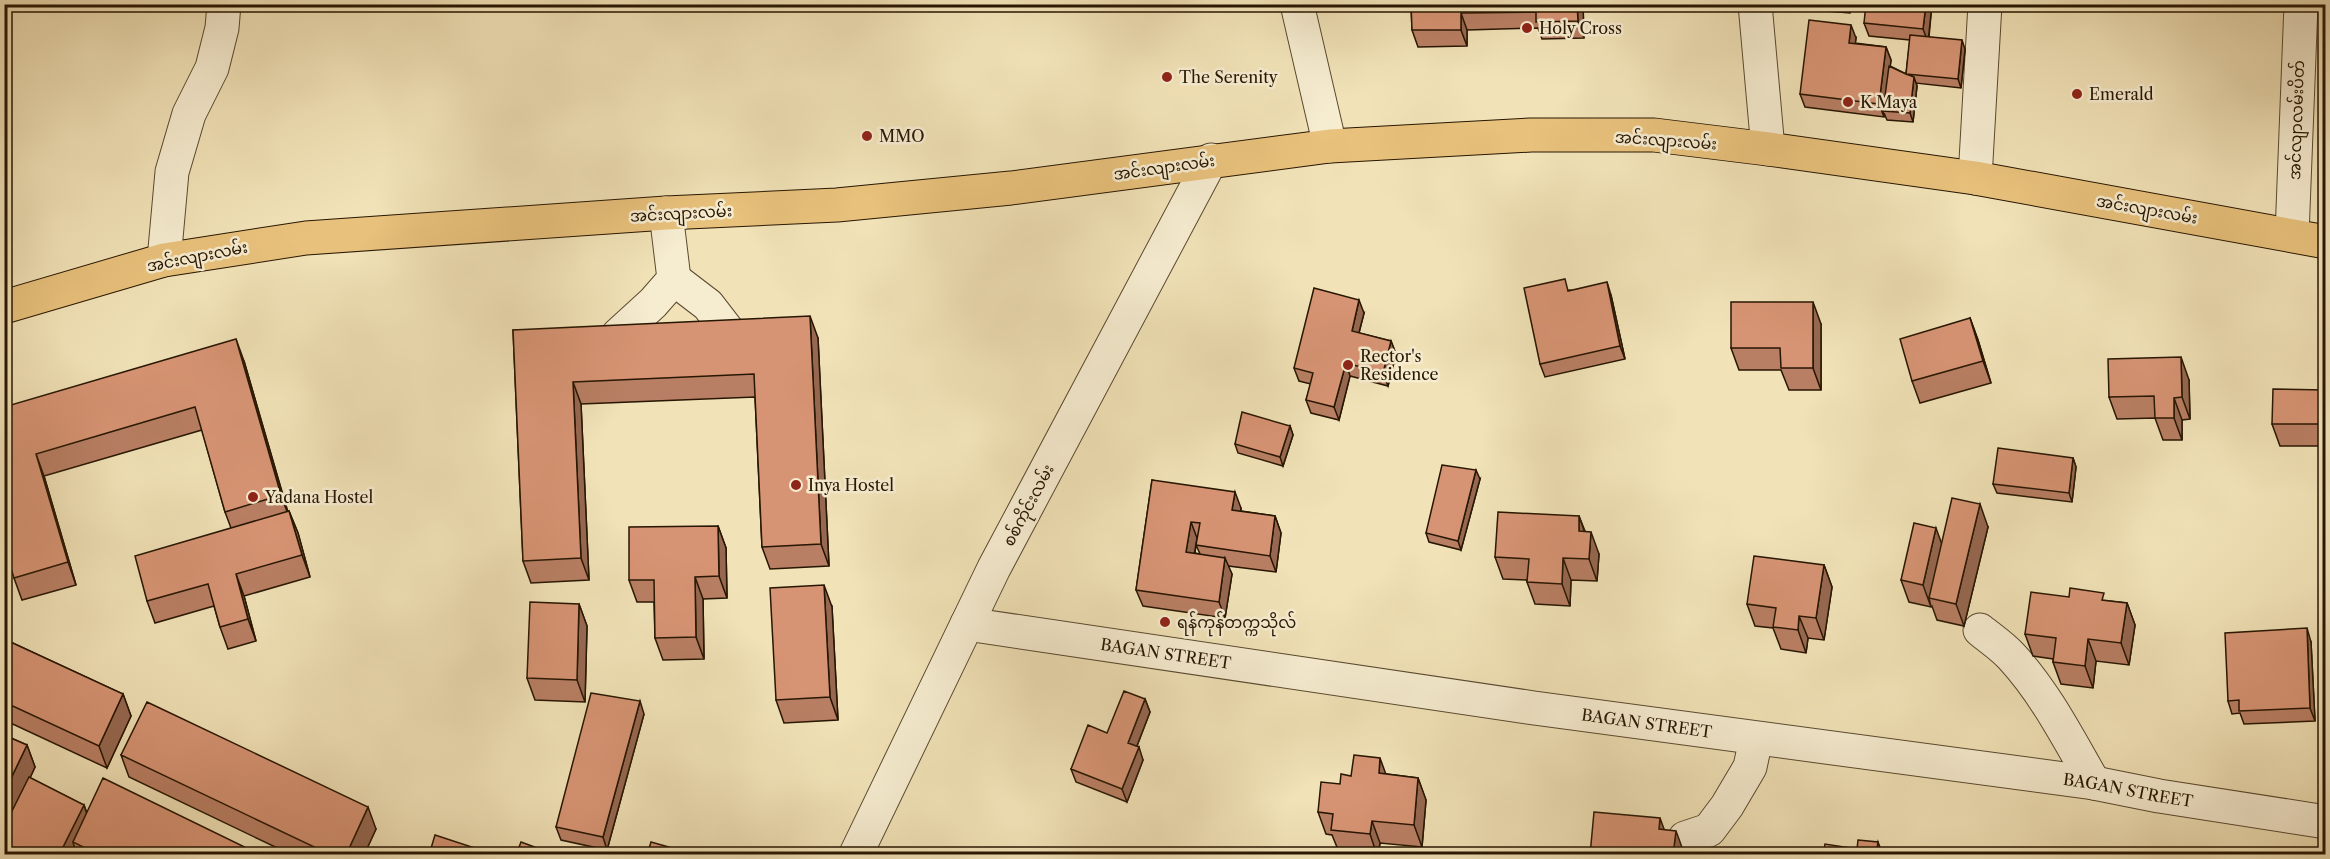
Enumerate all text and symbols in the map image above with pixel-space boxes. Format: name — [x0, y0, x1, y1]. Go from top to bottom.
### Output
place label: Holy Cross — [1539, 18, 1622, 38]
marker: Holy Cross — [1520, 21, 1534, 35]
street label: အင်လျာလမ်းပိတ် — [2283, 60, 2312, 180]
place label: The Serenity — [1179, 67, 1279, 87]
marker: The Serenity — [1160, 70, 1174, 84]
place label: Emerald — [2089, 84, 2154, 104]
marker: Emerald — [2070, 87, 2084, 101]
place label: K Maya — [1860, 92, 1918, 112]
marker: K Maya — [1841, 95, 1855, 109]
street label: အင်းလျားလမ်း — [1614, 125, 1718, 158]
place label: MMO — [879, 126, 924, 146]
marker: MMO — [860, 129, 874, 143]
street label: အင်းလျားလမ်း — [1112, 149, 1217, 188]
street label: အင်းလျားလမ်း — [2094, 189, 2199, 232]
street label: အင်းလျားလမ်း — [629, 199, 733, 230]
street label: အင်းလျားလမ်း — [145, 235, 250, 280]
place label: Rector's Residence — [1360, 346, 1439, 384]
marker: Rector's Residence — [1341, 358, 1355, 372]
street label: စစ်ကိုင်းလမ်း — [997, 460, 1062, 552]
place label: Inya Hostel — [808, 475, 894, 495]
marker: Inya Hostel — [789, 478, 803, 492]
place label: Yadana Hostel — [264, 487, 374, 507]
marker: Yadana Hostel — [246, 490, 260, 504]
place label: ရန်ကုန်တက္ကသိုလ် — [1177, 611, 1296, 637]
marker: ရန်ကုန်တက္ကသိုလ် — [1158, 615, 1172, 629]
street label: BAGAN STREET — [1099, 634, 1232, 673]
street label: BAGAN STREET — [1580, 704, 1713, 742]
street label: BAGAN STREET — [2062, 769, 2194, 811]

